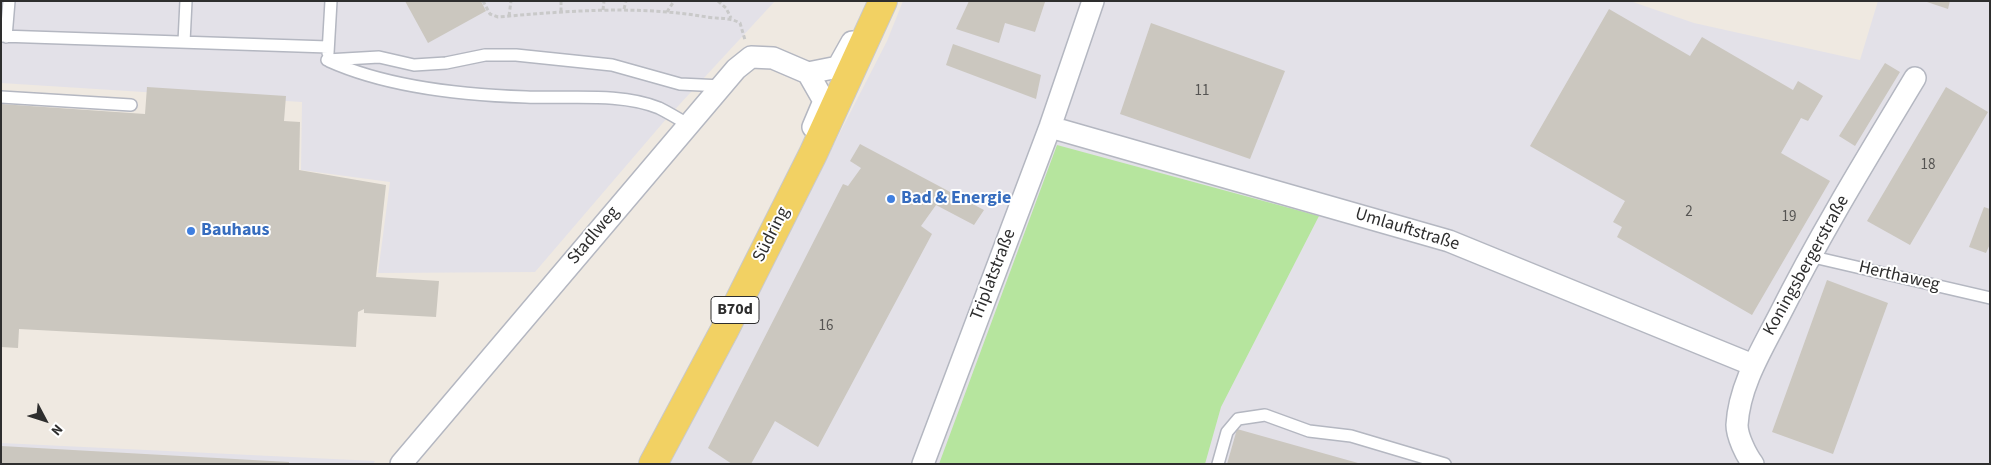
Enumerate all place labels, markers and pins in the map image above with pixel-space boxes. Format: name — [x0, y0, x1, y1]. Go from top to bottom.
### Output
place label: Bad & Energie — [901, 188, 1011, 210]
marker: Bad & Energie — [885, 193, 897, 205]
place label: Bauhaus — [201, 220, 270, 242]
marker: Bauhaus — [185, 225, 197, 237]

